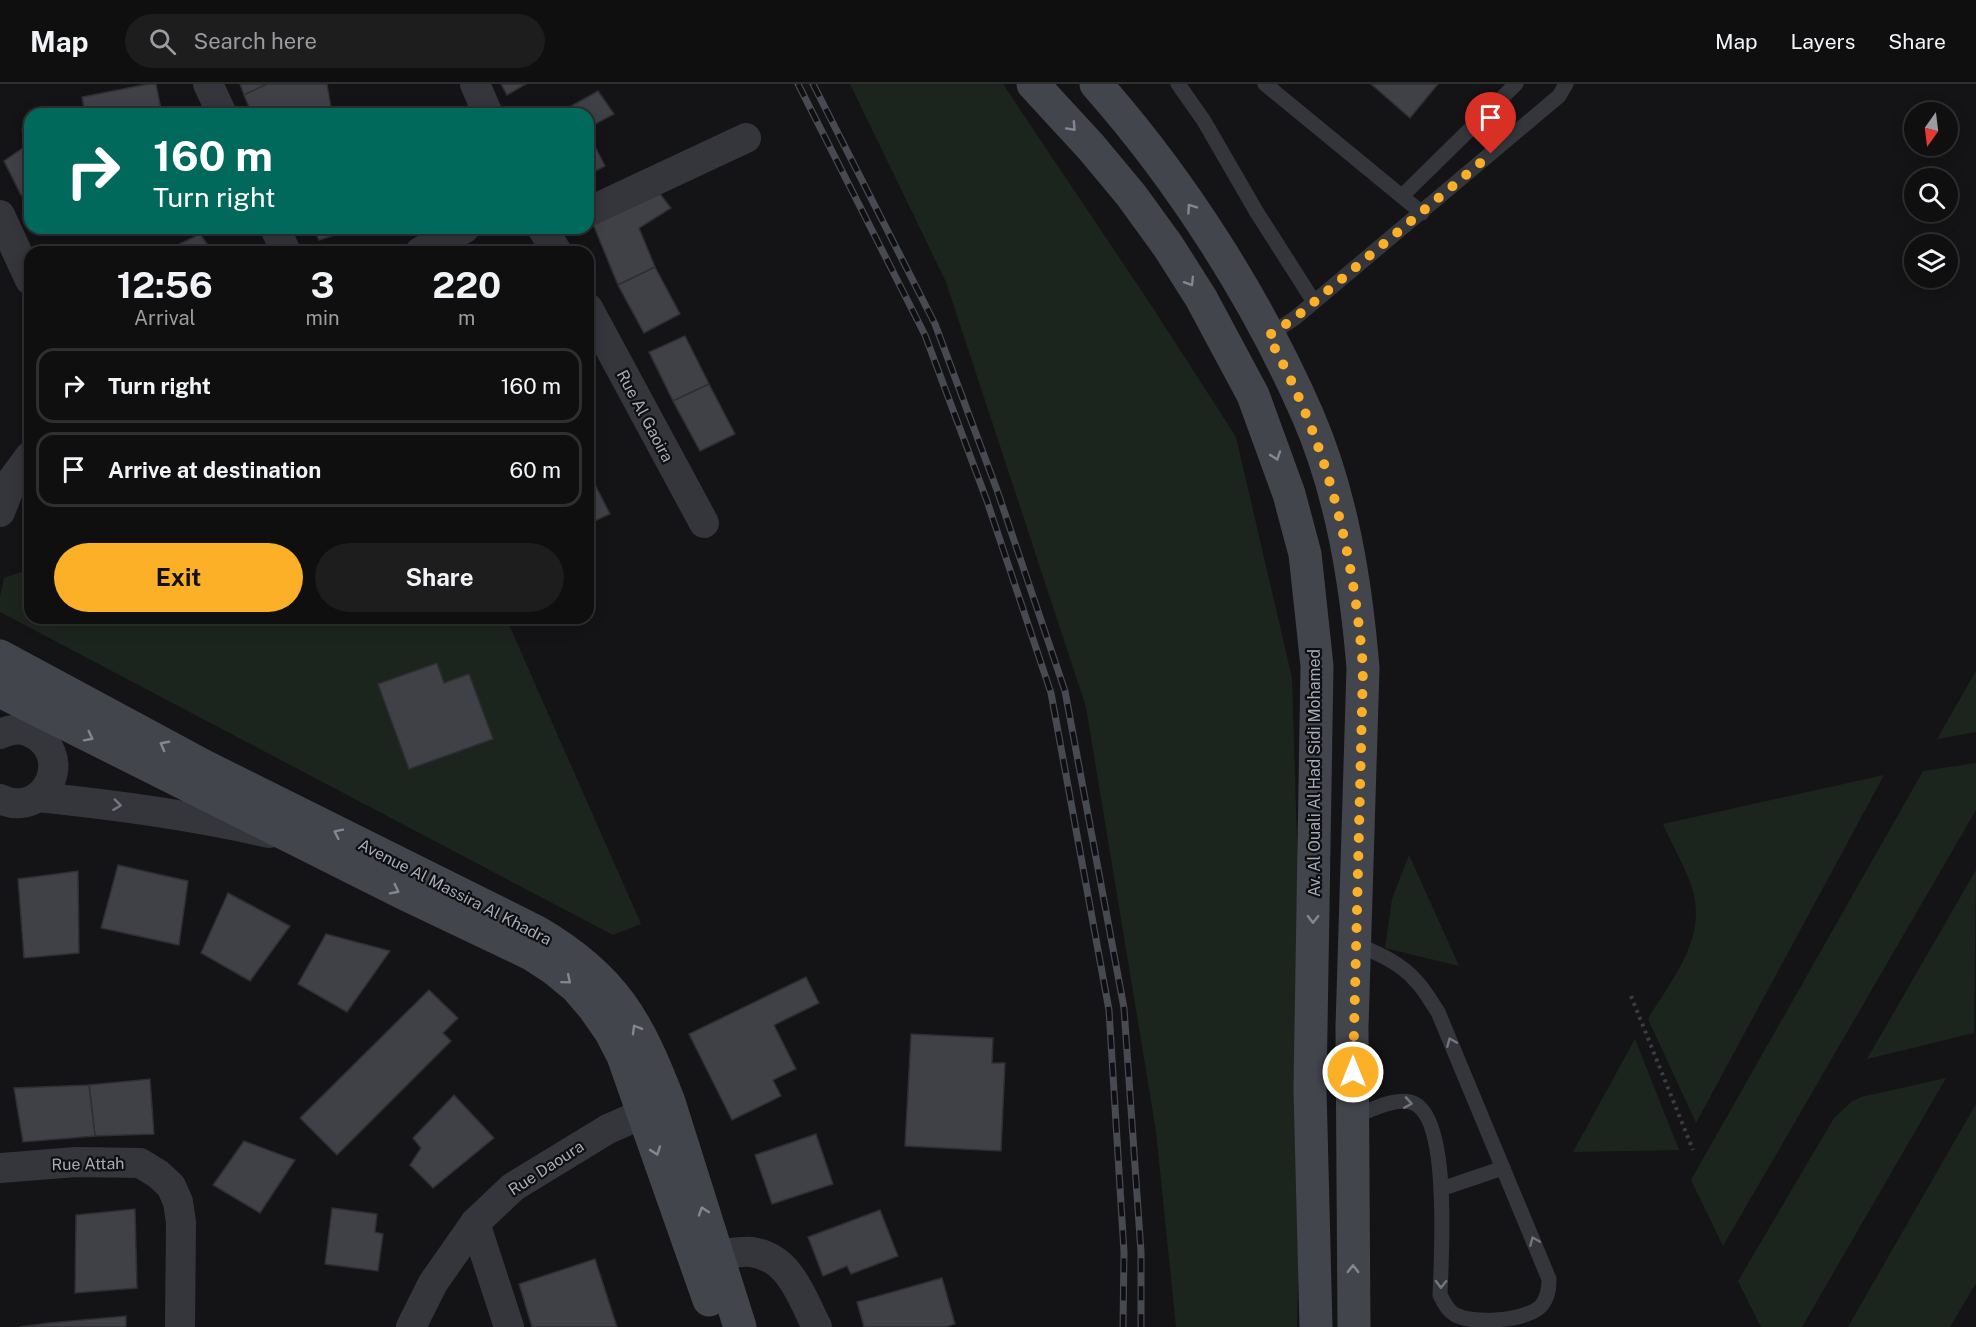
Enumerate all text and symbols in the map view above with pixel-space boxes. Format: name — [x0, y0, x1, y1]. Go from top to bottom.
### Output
search box — [125, 14, 545, 68]
text: Map — [30, 25, 89, 58]
icon: search — [146, 25, 179, 58]
text: Search here — [194, 28, 317, 54]
text: Map — [1715, 29, 1758, 54]
text: Layers — [1791, 29, 1855, 54]
text: Share — [1888, 29, 1946, 54]
pin — [1465, 92, 1516, 154]
icon: arrive — [1474, 101, 1507, 134]
north arrow — [1904, 102, 1958, 156]
map controls — [1904, 102, 1958, 288]
one-way arrow — [1065, 120, 1076, 131]
text: 160 m — [153, 131, 273, 180]
icon: right — [54, 132, 132, 210]
button: search — [1904, 168, 1958, 222]
text: Turn right — [153, 181, 276, 213]
one-way arrow — [1187, 204, 1198, 215]
button: layers — [1904, 234, 1958, 288]
text: 12:56 — [117, 264, 213, 306]
text: 3 — [311, 264, 335, 306]
text: 220 — [432, 264, 501, 306]
one-way arrow — [1183, 276, 1195, 286]
text: Arrival — [134, 306, 196, 330]
text: min — [306, 306, 340, 330]
text: m — [458, 306, 475, 330]
street label: Rue Al Gaoira — [613, 367, 677, 465]
icon: right — [57, 369, 90, 402]
text: Turn right — [108, 373, 211, 399]
text: 160 m — [501, 373, 561, 399]
one-way arrow — [1269, 451, 1282, 461]
icon: arrive — [57, 453, 90, 486]
text: Arrive at destination — [108, 457, 321, 483]
text: 60 m — [510, 457, 561, 483]
button: Exit — [54, 543, 303, 612]
button: Share — [315, 543, 564, 612]
street label: Av. Al Ouali Al Had Sidi Mohamed — [1305, 649, 1324, 897]
one-way arrow — [83, 730, 94, 741]
one-way arrow — [160, 741, 171, 752]
one-way arrow — [112, 799, 122, 811]
one-way arrow — [334, 829, 345, 840]
street label: Avenue Al Massira Al Khadra — [355, 835, 555, 949]
one-way arrow — [389, 882, 400, 894]
one-way arrow — [1307, 915, 1319, 924]
one-way arrow — [560, 973, 571, 984]
one-way arrow — [632, 1024, 643, 1035]
one-way arrow — [1446, 1037, 1458, 1048]
position arrow — [1321, 1040, 1385, 1104]
one-way arrow — [1403, 1097, 1413, 1109]
street label: Rue Daoura — [505, 1137, 587, 1199]
one-way arrow — [649, 1145, 662, 1156]
street label: Rue Attah — [51, 1154, 125, 1174]
one-way arrow — [698, 1206, 710, 1217]
one-way arrow — [1529, 1237, 1541, 1248]
one-way arrow — [1347, 1264, 1359, 1273]
one-way arrow — [1434, 1280, 1447, 1289]

